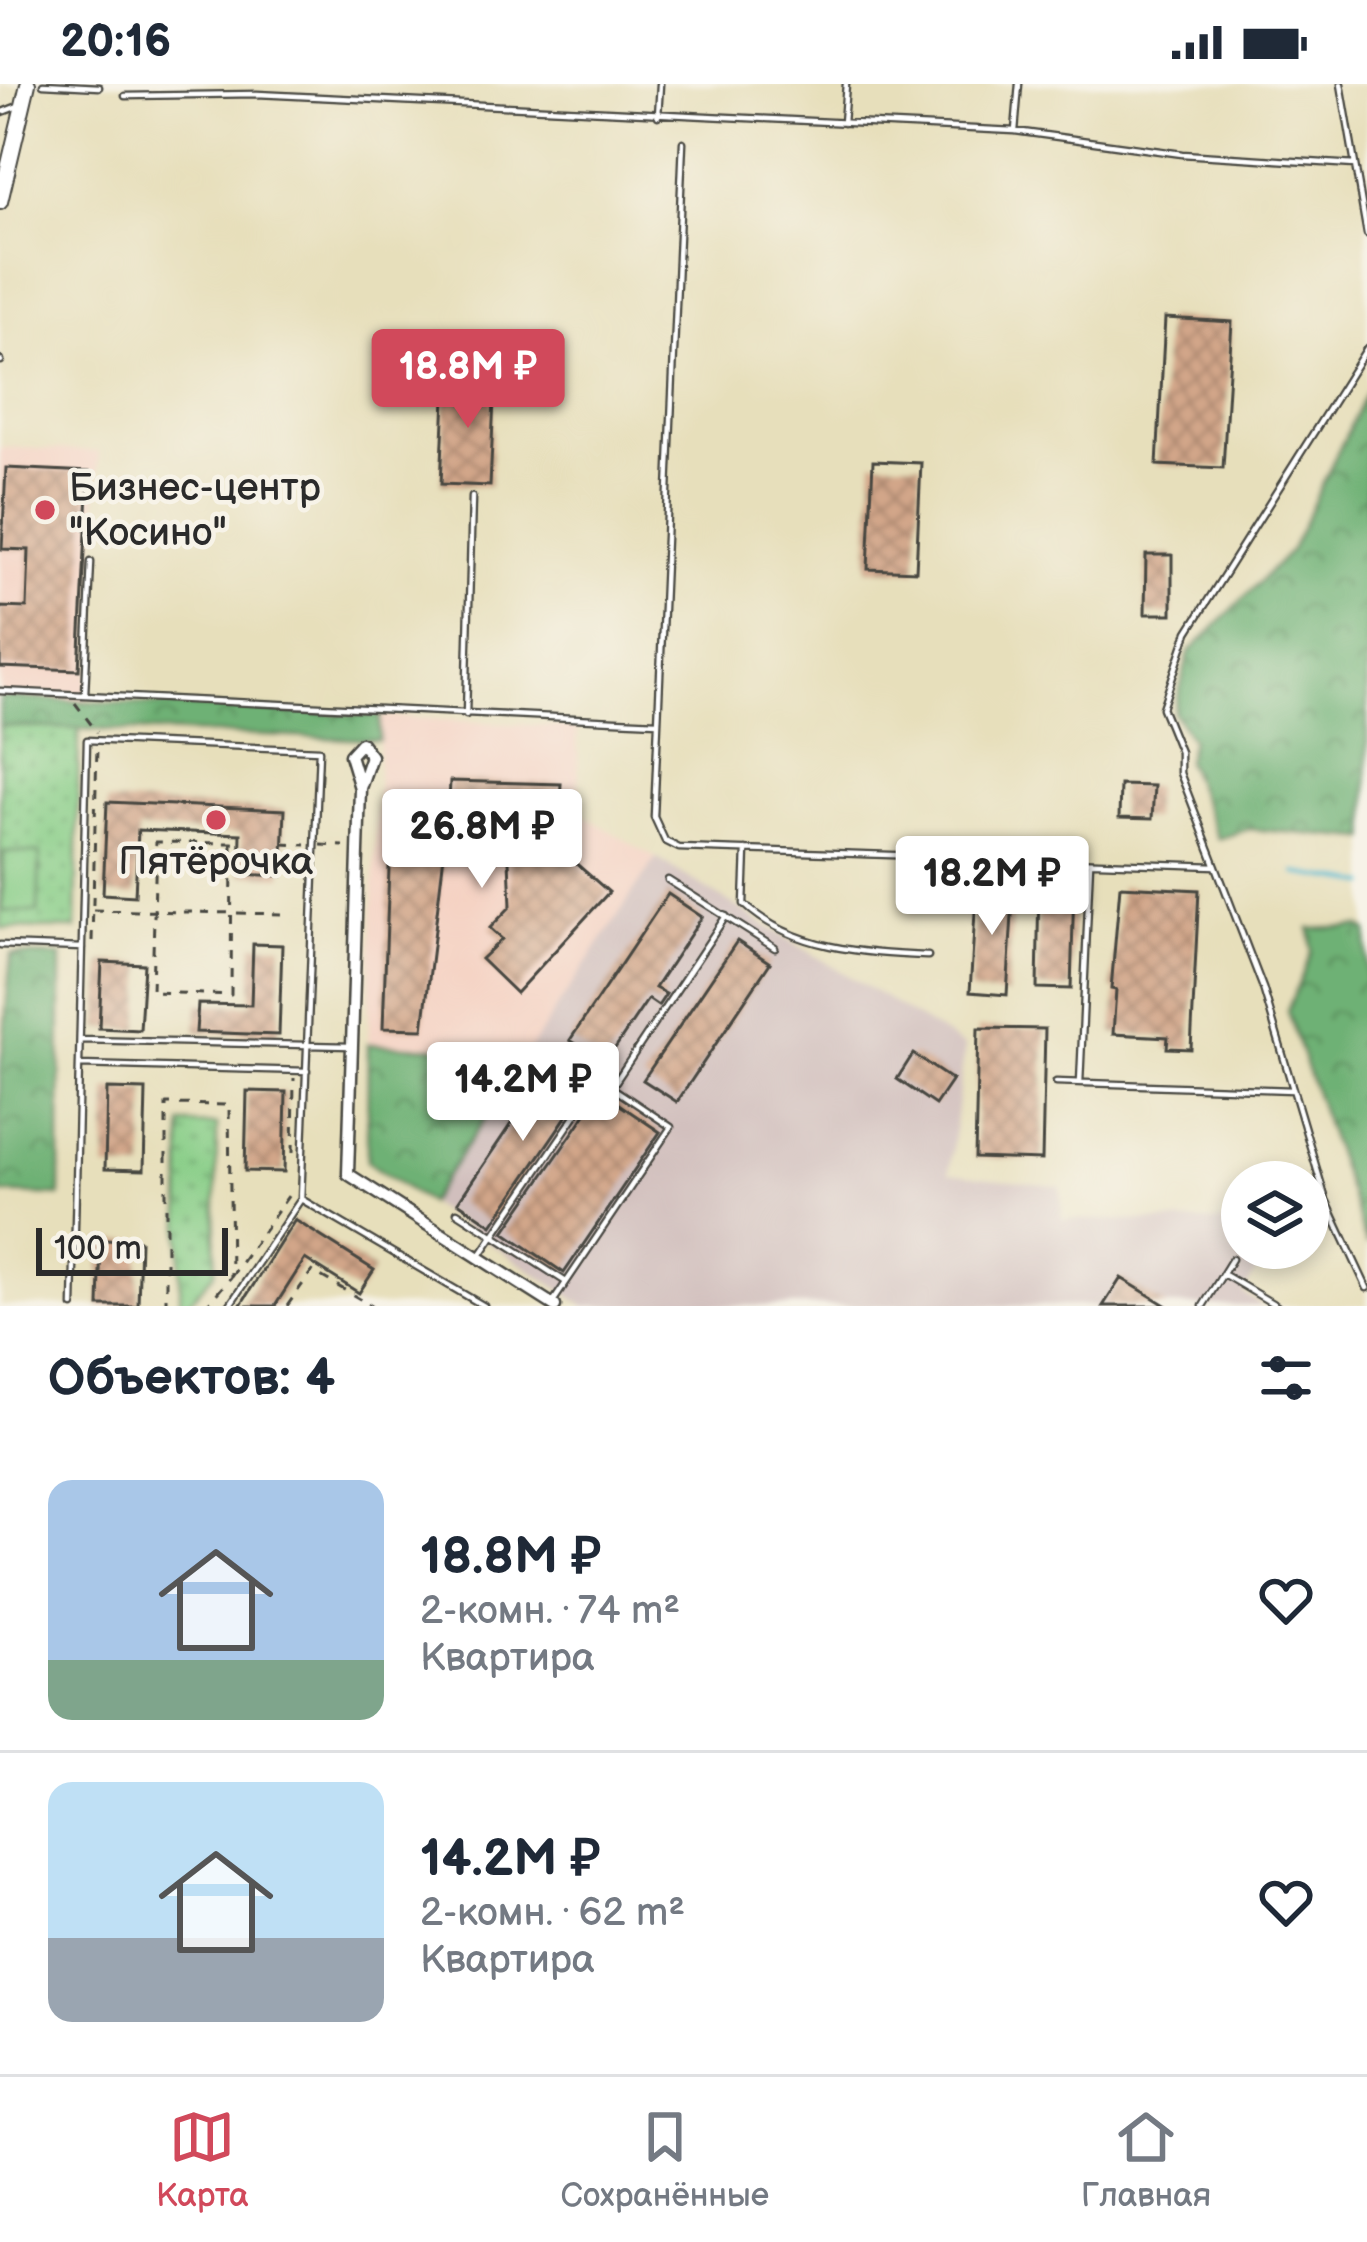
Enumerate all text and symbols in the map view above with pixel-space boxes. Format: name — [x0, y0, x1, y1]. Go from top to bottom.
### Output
text: 20:16 — [60, 15, 171, 70]
pin: 18.8M ₽ — [357, 329, 579, 431]
text: 18.8M ₽ — [399, 344, 537, 391]
place label: Бизнес-центр "Косино" — [69, 465, 321, 557]
marker: Бизнес-центр "Косино" — [32, 497, 58, 523]
pin: 26.8M ₽ — [371, 789, 593, 891]
text: 26.8M ₽ — [409, 804, 555, 851]
marker: Пятёрочка — [203, 807, 229, 833]
pin: 18.2M ₽ — [881, 836, 1103, 938]
place label: Пятёрочка — [118, 839, 314, 886]
text: 18.2M ₽ — [923, 851, 1061, 898]
pin: 14.2M ₽ — [412, 1042, 634, 1144]
text: 14.2M ₽ — [454, 1057, 592, 1104]
map controls — [1221, 1161, 1329, 1269]
button: layers — [1221, 1161, 1329, 1269]
scale bar — [36, 1222, 228, 1275]
text: 100 m — [54, 1229, 142, 1269]
icon: filters — [1253, 1345, 1319, 1411]
text: Объектов: 4 — [48, 1348, 335, 1409]
text: 18.8M ₽ — [420, 1527, 601, 1588]
icon: home — [144, 1528, 288, 1672]
icon: heart — [1253, 1567, 1319, 1633]
text: 2-комн. · 74 m² — [420, 1588, 680, 1635]
text: Квартира — [420, 1635, 595, 1682]
text: 14.2M ₽ — [420, 1829, 601, 1890]
icon: home — [144, 1830, 288, 1974]
icon: heart — [1253, 1869, 1319, 1935]
text: 2-комн. · 62 m² — [420, 1890, 685, 1937]
text: Квартира — [420, 1937, 595, 1984]
tab: Карта — [156, 2104, 249, 2216]
tab: Сохранённые — [561, 2104, 769, 2216]
tab: Главная — [1081, 2104, 1211, 2216]

